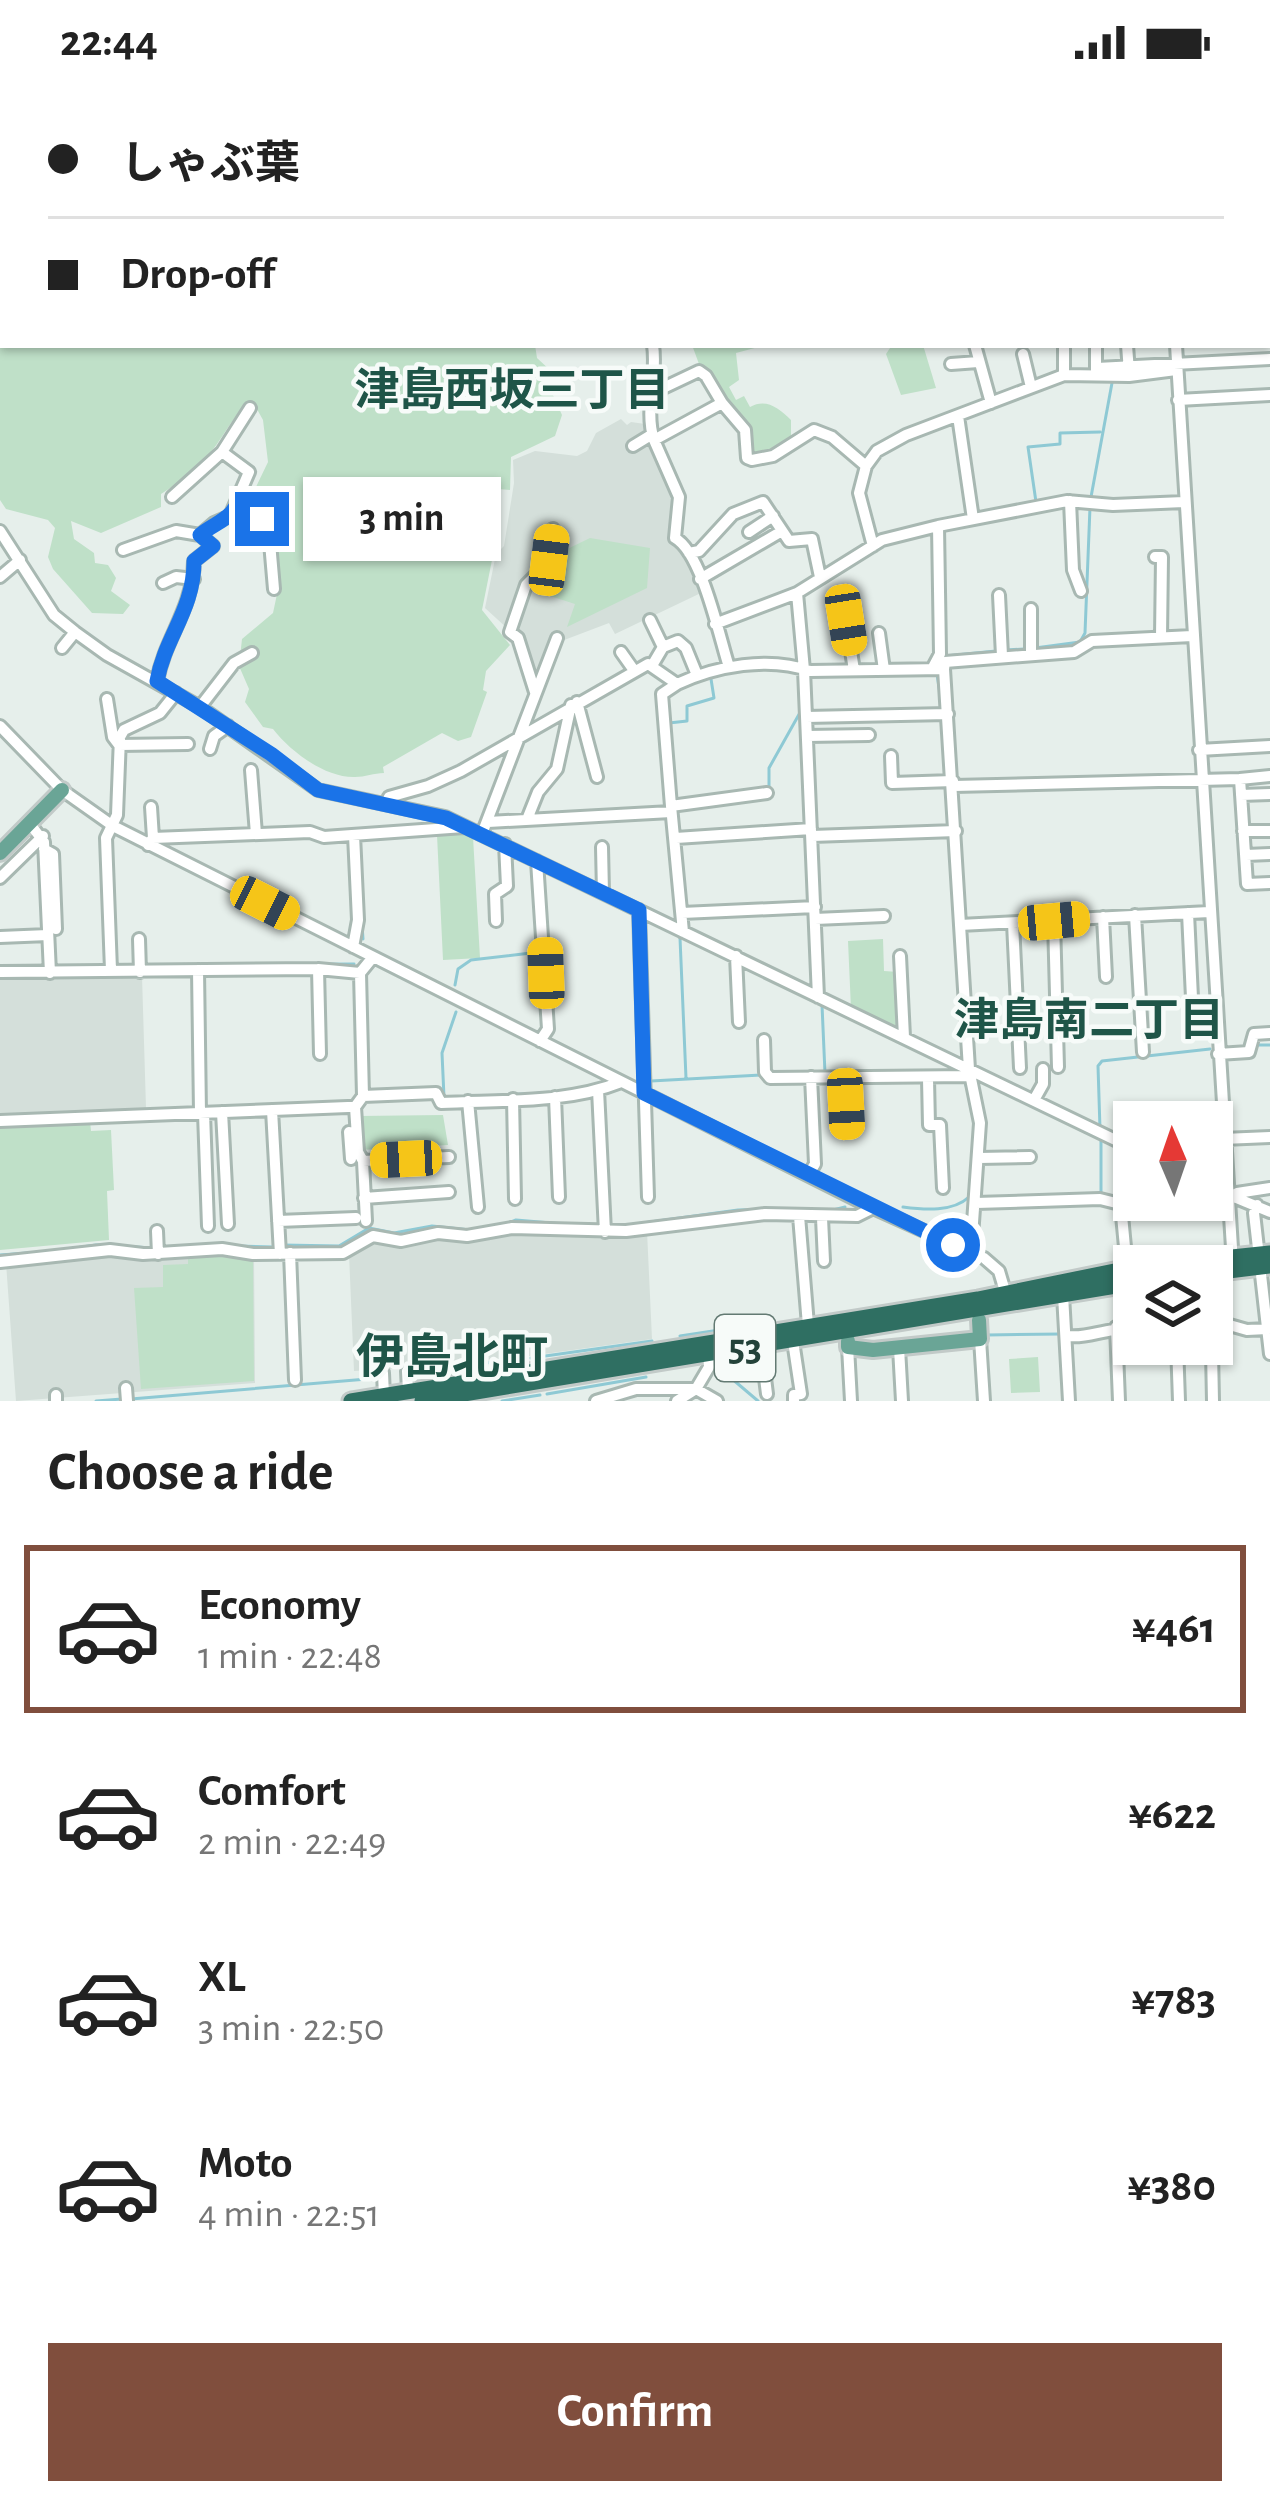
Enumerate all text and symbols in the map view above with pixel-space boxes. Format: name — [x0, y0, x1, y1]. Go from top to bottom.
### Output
text: 22:44 — [60, 19, 158, 64]
text: しゃぶ葉 — [120, 142, 300, 187]
text: Drop-off — [120, 252, 275, 297]
district label: 津島西坂三丁目 — [354, 366, 670, 414]
callout: 3 min — [304, 477, 502, 561]
route end — [235, 492, 289, 546]
text: 3 min — [360, 499, 444, 538]
car — [527, 522, 571, 598]
car — [823, 582, 869, 658]
car — [225, 871, 305, 935]
car — [1017, 900, 1091, 942]
car — [527, 936, 565, 1010]
district label: 津島南二丁目 — [954, 996, 1224, 1044]
car — [826, 1067, 866, 1141]
north arrow — [1113, 1101, 1233, 1221]
map controls — [1113, 1101, 1233, 1365]
car — [369, 1139, 443, 1179]
route start — [926, 1218, 980, 1272]
button: layers — [1113, 1245, 1233, 1365]
road number: 53 — [715, 1315, 775, 1381]
district label: 伊島北町 — [356, 1332, 548, 1383]
text: Choose a ride — [48, 1446, 334, 1500]
icon: car — [54, 1575, 162, 1683]
text: Economy — [198, 1583, 361, 1628]
text: ¥461 — [1132, 1606, 1216, 1651]
text: 1 min · 22:48 — [198, 1637, 382, 1676]
icon: car — [54, 1761, 162, 1869]
text: Comfort — [198, 1769, 346, 1814]
text: ¥622 — [1128, 1792, 1216, 1837]
text: 2 min · 22:49 — [198, 1823, 386, 1862]
icon: car — [54, 1947, 162, 2055]
text: XL — [198, 1955, 246, 2000]
text: ¥783 — [1131, 1978, 1216, 2023]
text: 3 min · 22:50 — [198, 2009, 384, 2048]
icon: car — [54, 2133, 162, 2241]
text: Moto — [198, 2141, 293, 2186]
text: ¥380 — [1127, 2164, 1216, 2209]
text: 4 min · 22:51 — [198, 2195, 380, 2234]
button: Confirm — [48, 2343, 1222, 2481]

